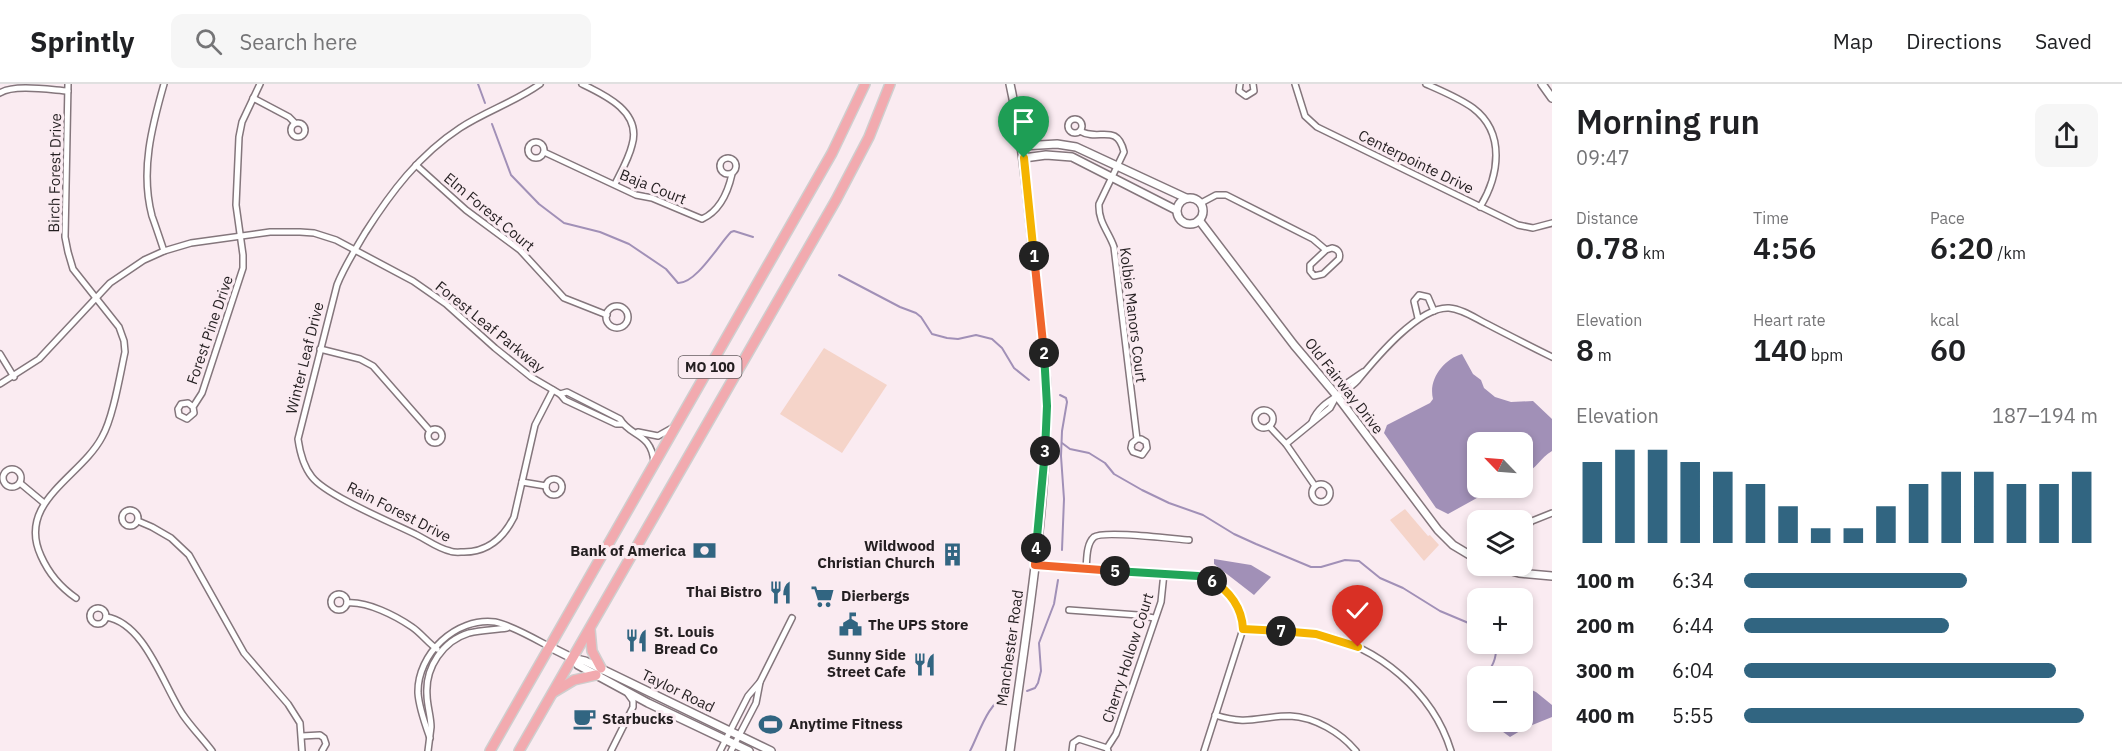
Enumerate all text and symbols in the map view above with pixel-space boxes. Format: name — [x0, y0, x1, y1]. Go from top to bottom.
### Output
search box — [171, 14, 591, 68]
text: Sprintly — [30, 23, 135, 60]
icon: search — [192, 25, 225, 58]
text: Search here — [240, 27, 357, 56]
text: Map — [1833, 27, 1873, 55]
text: Directions — [1906, 27, 2002, 55]
text: Saved — [2035, 27, 2092, 55]
pin — [998, 96, 1049, 158]
text: Morning run — [1576, 100, 1760, 143]
button: share — [2035, 104, 2098, 167]
icon: arrive — [1007, 105, 1040, 138]
street label: Birch Forest Drive — [44, 113, 65, 233]
street label: Centerpointe Drive — [1355, 125, 1477, 198]
text: 09:47 — [1576, 144, 1630, 171]
street label: Baja Court — [617, 165, 689, 208]
street label: Elm Forest Court — [440, 168, 539, 255]
text: Distance — [1576, 208, 1638, 228]
text: Time — [1753, 208, 1789, 228]
text: Pace — [1930, 208, 1965, 228]
text: 0.78 — [1576, 228, 1639, 267]
text: 4:56 — [1753, 228, 1817, 267]
text: 6:20 — [1930, 228, 1994, 267]
pin: 1 — [1019, 241, 1049, 271]
text: km — [1639, 243, 1665, 263]
text: /km — [1994, 243, 2026, 263]
text: 1 — [1029, 246, 1039, 266]
street label: Kolbie Manors Court — [1116, 246, 1151, 384]
street label: Forest Pine Drive — [182, 273, 237, 387]
street label: Forest Leaf Parkway — [432, 277, 549, 377]
street label: Winter Leaf Drive — [281, 300, 328, 416]
text: Elevation — [1576, 310, 1642, 330]
text: Heart rate — [1753, 310, 1826, 330]
text: kcal — [1930, 310, 1959, 330]
text: 8 — [1576, 330, 1594, 369]
text: 140 — [1753, 330, 1807, 369]
text: 60 — [1930, 330, 1966, 369]
street label: Old Fairway Drive — [1301, 334, 1388, 438]
pin: 2 — [1029, 338, 1059, 368]
text: 2 — [1039, 343, 1049, 363]
text: m — [1594, 345, 1612, 365]
text: bpm — [1807, 345, 1843, 365]
road number: MO 100 — [678, 356, 742, 378]
text: Elevation — [1576, 402, 1659, 429]
text: 187–194 m — [1992, 402, 2098, 429]
north arrow — [1467, 432, 1533, 498]
map controls — [1467, 432, 1533, 732]
pin: 3 — [1030, 436, 1060, 466]
text: 3 — [1040, 441, 1050, 461]
street label: Rain Forest Drive — [344, 477, 454, 546]
button: layers — [1467, 510, 1533, 576]
pin: 4 — [1021, 533, 1051, 563]
place label: Wildwood Christian Church — [817, 536, 935, 572]
bank icon: Bank of America — [691, 538, 717, 564]
text: 4 — [1031, 538, 1041, 558]
place label: Bank of America — [570, 541, 686, 560]
building icon: Wildwood Christian Church — [940, 542, 966, 568]
pin: 5 — [1100, 556, 1130, 586]
text: 5 — [1110, 561, 1120, 581]
pin: 6 — [1197, 566, 1227, 596]
text: 100 m — [1576, 567, 1635, 594]
text: 6:34 — [1672, 567, 1714, 594]
text: 6 — [1207, 571, 1217, 591]
restaurant icon: Thai Bistro — [767, 579, 793, 605]
place label: Thai Bistro — [686, 582, 762, 601]
supermarket icon: Dierbergs — [810, 583, 836, 609]
pin — [1332, 585, 1383, 647]
place label: Dierbergs — [841, 586, 910, 605]
button: + — [1467, 588, 1533, 654]
street label: Manchester Road — [992, 589, 1027, 707]
street label: Cherry Hollow Court — [1098, 590, 1158, 725]
icon: check — [1341, 594, 1374, 627]
public building icon: The UPS Store — [837, 612, 863, 638]
text: 200 m — [1576, 612, 1635, 639]
text: 6:44 — [1672, 612, 1714, 639]
place label: The UPS Store — [868, 615, 969, 634]
pin: 7 — [1266, 616, 1296, 646]
text: 7 — [1276, 621, 1286, 641]
place label: St. Louis Bread Co — [654, 622, 718, 658]
restaurant icon: St. Louis Bread Co — [623, 628, 649, 654]
place label: Sunny Side Street Cafe — [827, 645, 906, 681]
restaurant icon: Sunny Side Street Cafe — [911, 651, 937, 677]
text: 300 m — [1576, 657, 1635, 684]
text: 6:04 — [1672, 657, 1714, 684]
street label: Taylor Road — [639, 665, 718, 716]
button: − — [1467, 666, 1533, 732]
text: 400 m — [1576, 702, 1635, 729]
text: 5:55 — [1672, 702, 1714, 729]
cafe icon: Starbucks — [571, 706, 597, 732]
place label: Starbucks — [602, 709, 674, 728]
sports icon: Anytime Fitness — [758, 711, 784, 737]
place label: Anytime Fitness — [789, 714, 903, 733]

